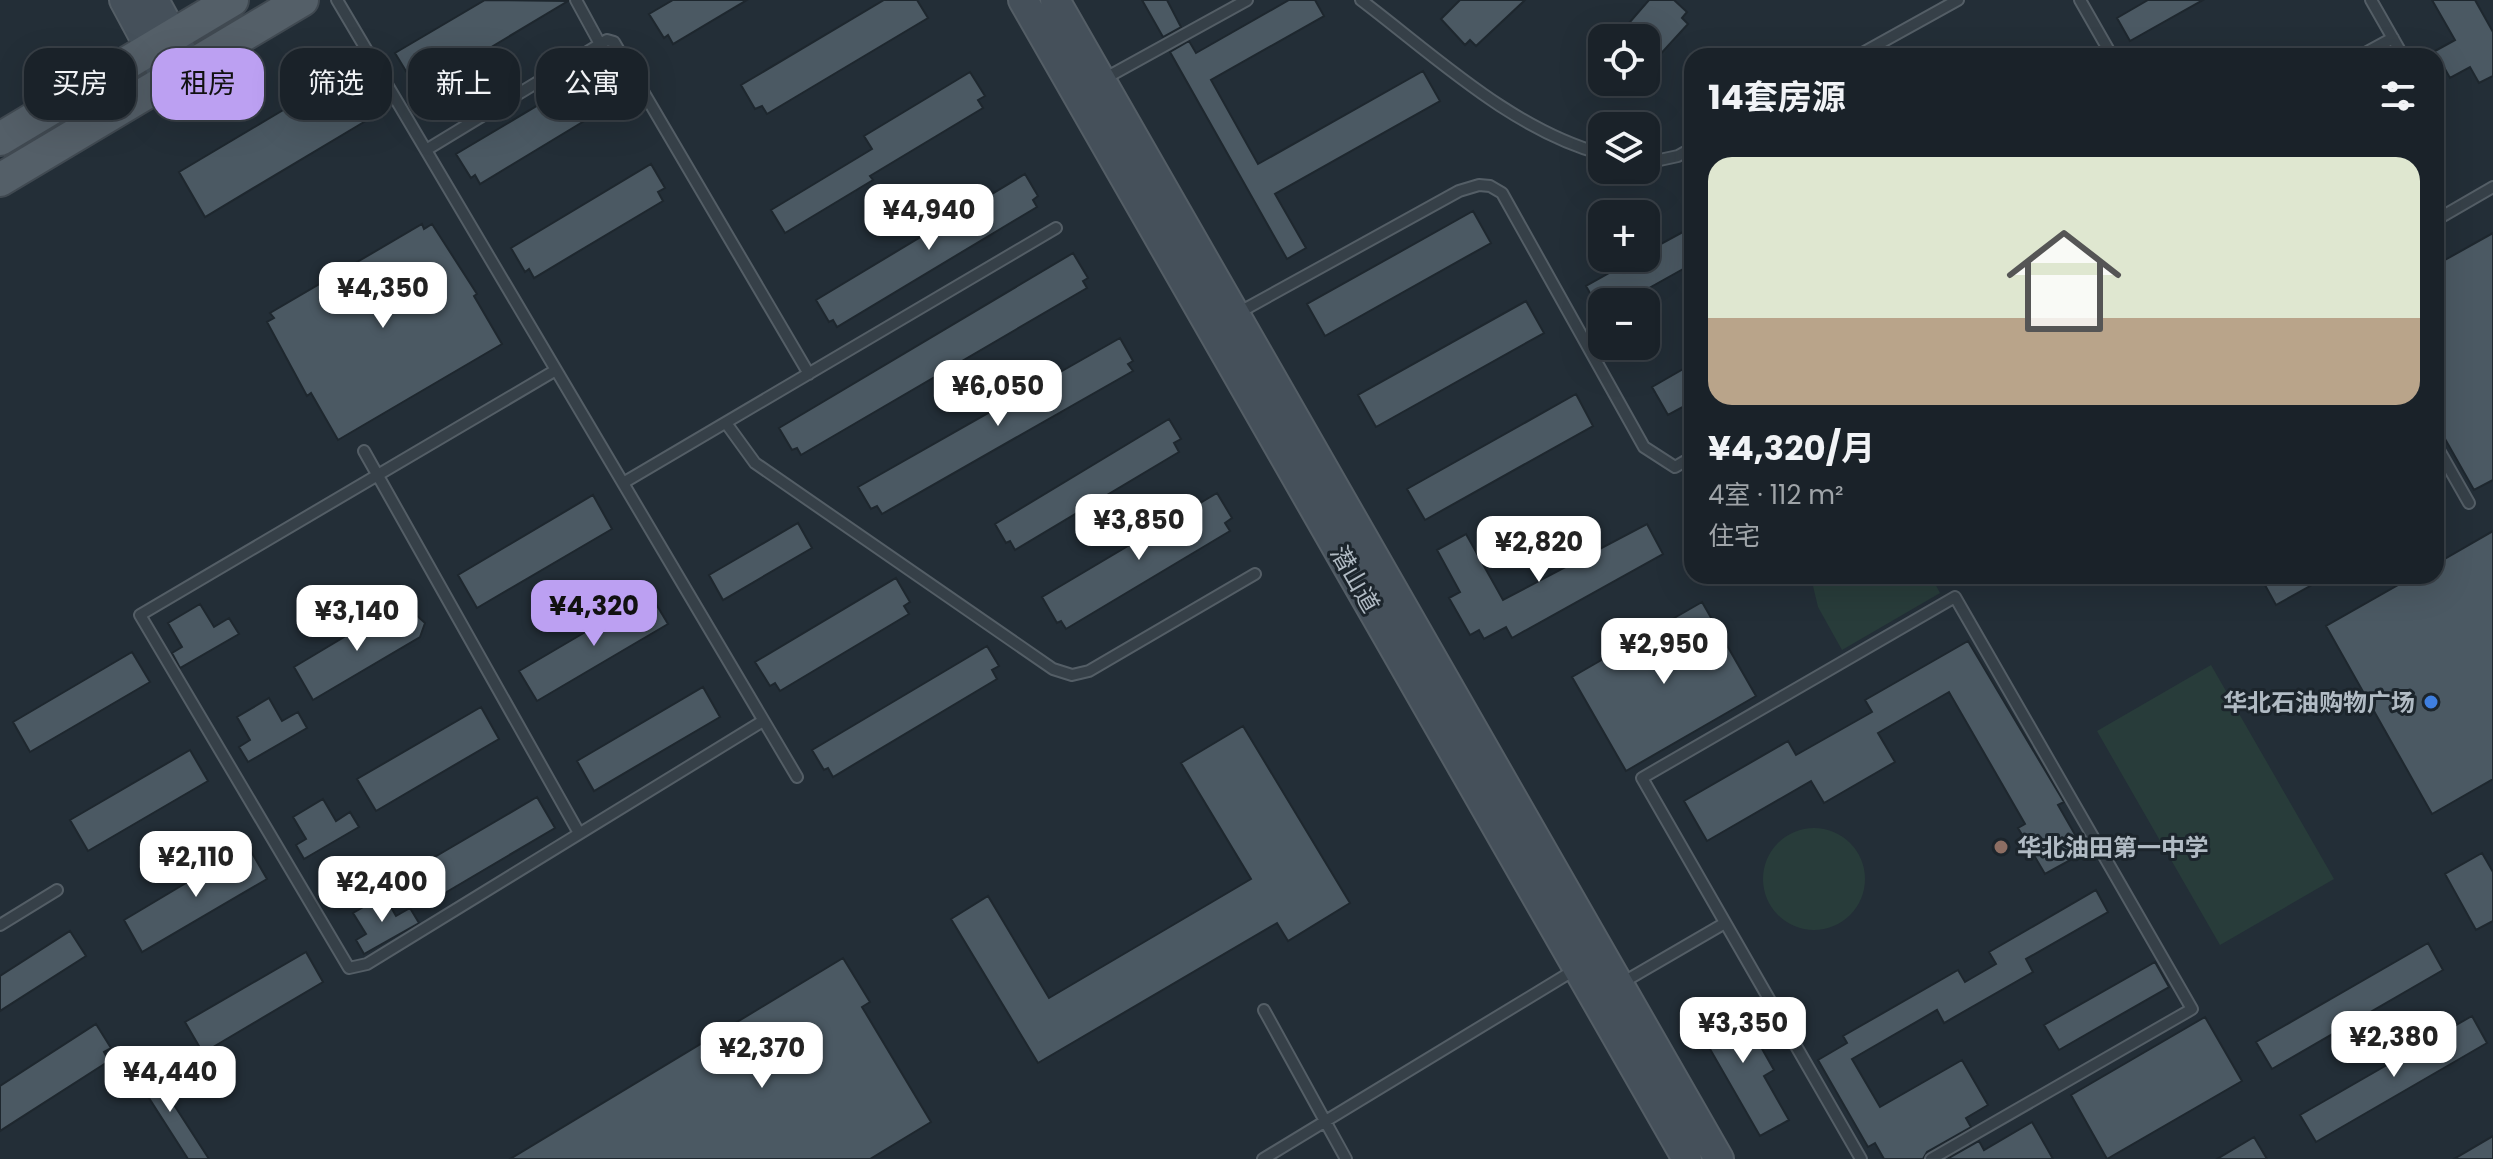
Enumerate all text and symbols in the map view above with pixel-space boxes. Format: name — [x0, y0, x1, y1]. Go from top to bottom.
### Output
map controls — [1588, 24, 1660, 360]
button: locate — [1588, 24, 1660, 96]
chip: 买房 — [24, 48, 136, 120]
chip: 租房 — [152, 48, 264, 120]
chip: 筛选 — [280, 48, 392, 120]
chip: 新上 — [408, 48, 520, 120]
chip: 公寓 — [536, 48, 648, 120]
text: 14套房源 — [1708, 73, 1846, 121]
icon: filters — [2376, 74, 2420, 118]
button: layers — [1588, 112, 1660, 184]
pin: ¥4,940 — [864, 184, 994, 252]
text: ¥4,940 — [882, 192, 976, 228]
button: + — [1588, 200, 1660, 272]
icon: home — [1992, 209, 2136, 353]
pin: ¥4,350 — [318, 262, 448, 330]
text: ¥4,350 — [337, 270, 429, 306]
button: − — [1588, 288, 1660, 360]
pin: ¥6,050 — [933, 360, 1063, 428]
text: ¥6,050 — [952, 368, 1044, 404]
text: ¥4,320/月 — [1708, 424, 1875, 472]
text: 4室 · 112 m² — [1708, 477, 1844, 513]
pin: ¥3,850 — [1074, 494, 1204, 562]
text: ¥3,850 — [1093, 502, 1185, 538]
pin: ¥2,820 — [1474, 516, 1604, 584]
text: 住宅 — [1708, 518, 1760, 554]
text: ¥2,820 — [1495, 524, 1583, 560]
street label: 潜山道 — [1323, 540, 1387, 618]
pin: ¥4,320 — [529, 580, 659, 648]
pin: ¥3,140 — [292, 585, 422, 653]
text: ¥4,320 — [549, 588, 639, 624]
text: ¥3,140 — [315, 593, 399, 629]
pin: ¥2,950 — [1599, 618, 1729, 686]
text: ¥2,950 — [1619, 626, 1709, 662]
place label: 华北石油购物广场 — [2223, 686, 2415, 719]
marker: 华北石油购物广场 — [2422, 693, 2440, 711]
pin: ¥2,110 — [131, 831, 261, 899]
place label: 华北油田第一中学 — [2017, 831, 2209, 864]
marker: 华北油田第一中学 — [1992, 838, 2010, 856]
text: ¥2,110 — [158, 839, 234, 875]
pin: ¥2,400 — [317, 856, 447, 924]
text: ¥2,400 — [336, 864, 428, 900]
pin: ¥3,350 — [1678, 997, 1808, 1065]
text: ¥3,350 — [1698, 1005, 1788, 1041]
pin: ¥2,380 — [2329, 1011, 2459, 1079]
text: ¥2,380 — [2349, 1019, 2439, 1055]
pin: ¥2,370 — [697, 1022, 827, 1090]
text: ¥2,370 — [719, 1030, 805, 1066]
pin: ¥4,440 — [105, 1046, 235, 1114]
text: ¥4,440 — [123, 1054, 217, 1090]

